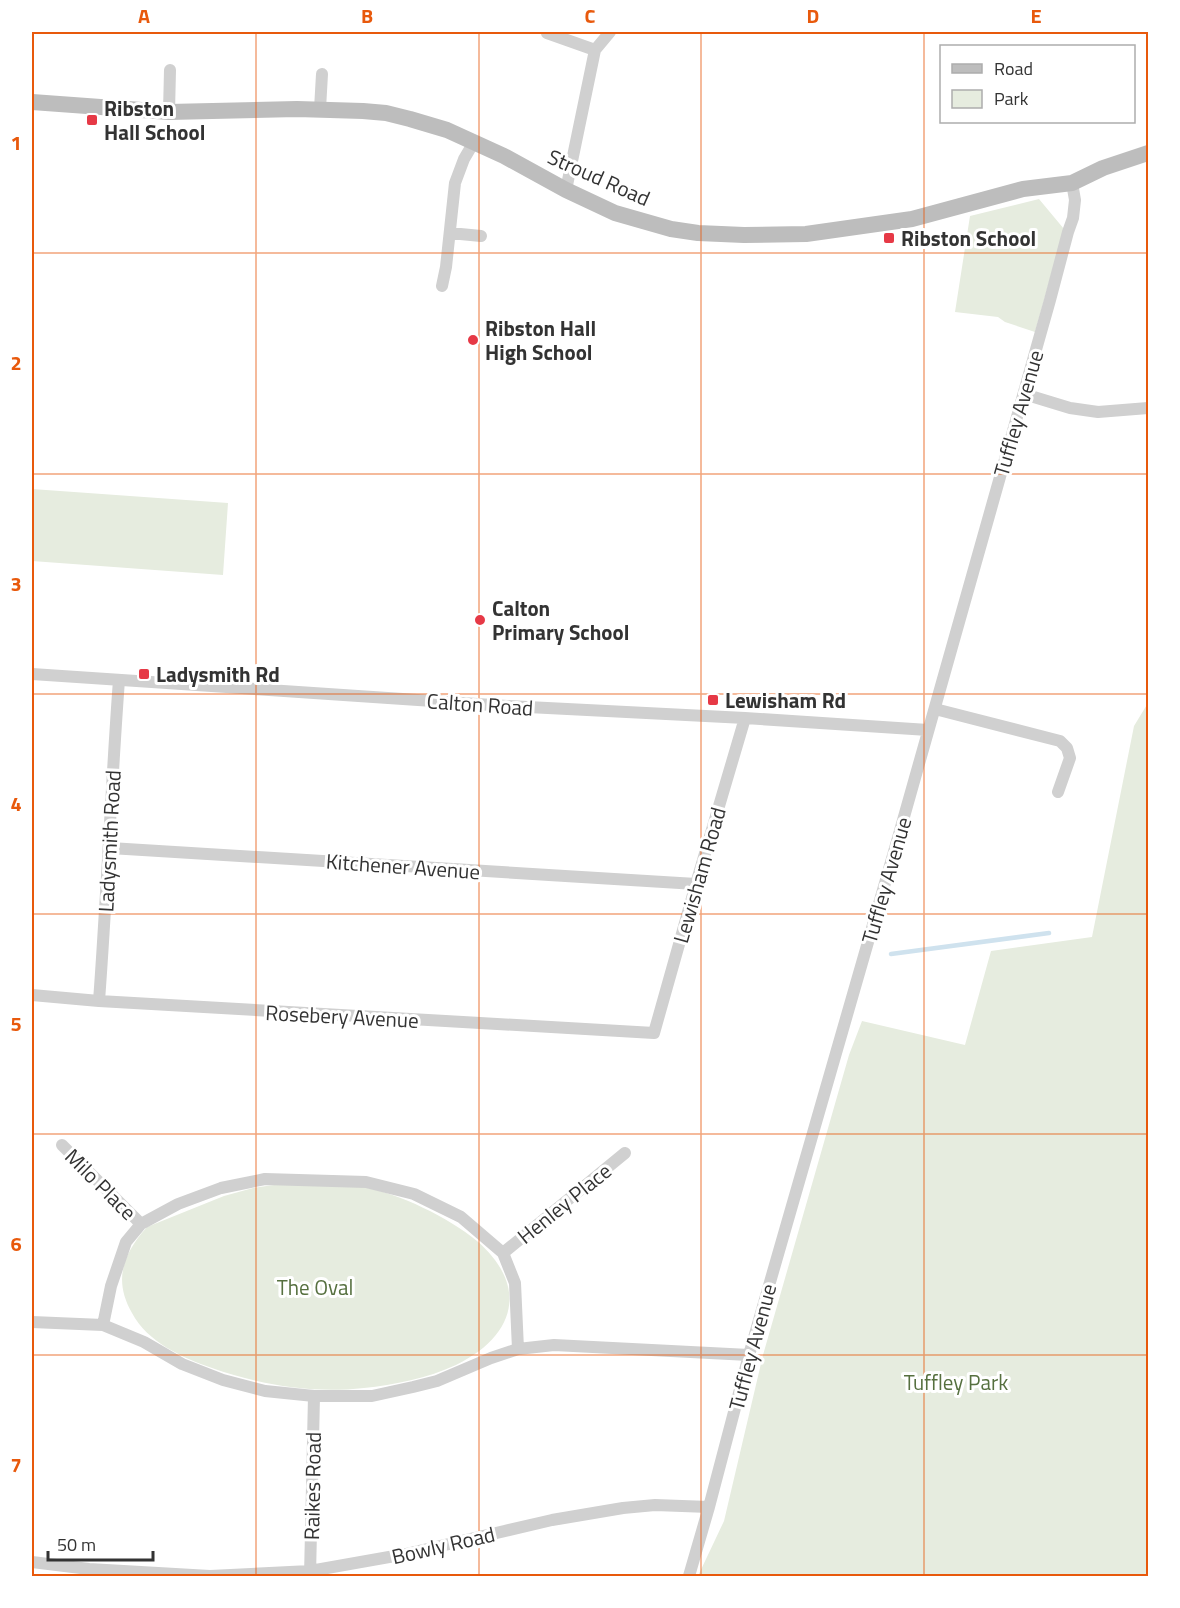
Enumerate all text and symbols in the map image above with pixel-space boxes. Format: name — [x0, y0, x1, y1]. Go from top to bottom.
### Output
text: A — [138, 0, 150, 31]
text: B — [361, 0, 373, 31]
text: C — [585, 0, 596, 31]
text: D — [807, 0, 819, 31]
text: E — [1030, 0, 1042, 31]
legend — [940, 45, 1135, 123]
text: Road — [994, 55, 1033, 82]
text: Park — [994, 85, 1029, 112]
place label: Ribston Hall School — [104, 92, 205, 148]
marker: Ribston Hall School — [85, 113, 99, 127]
text: 1 — [10, 127, 22, 158]
street label: Stroud Road — [543, 140, 655, 214]
place label: Ribston School — [901, 222, 1036, 254]
marker: Ribston School — [882, 231, 896, 245]
place label: Ribston Hall High School — [485, 312, 596, 368]
marker: Ribston Hall High School — [466, 333, 480, 347]
street label: Tuffley Avenue — [985, 346, 1051, 480]
text: 2 — [10, 347, 22, 378]
text: 3 — [10, 568, 22, 599]
place label: Calton Primary School — [492, 592, 629, 648]
marker: Calton Primary School — [473, 613, 487, 627]
place label: Ladysmith Rd — [156, 658, 280, 690]
marker: Ladysmith Rd — [137, 667, 151, 681]
street label: Calton Road — [426, 684, 534, 724]
place label: Lewisham Rd — [725, 684, 846, 716]
marker: Lewisham Rd — [706, 693, 720, 707]
street label: Ladysmith Road — [89, 769, 129, 913]
text: 4 — [10, 788, 22, 819]
street label: Lewisham Road — [664, 803, 734, 947]
street label: Tuffley Avenue — [853, 813, 919, 947]
street label: Kitchener Avenue — [325, 845, 481, 887]
street label: Rosebery Avenue — [264, 996, 420, 1036]
text: 5 — [10, 1008, 22, 1039]
street label: Milo Place — [58, 1141, 144, 1227]
street label: Henley Place — [510, 1155, 618, 1251]
text: 6 — [10, 1228, 22, 1259]
park label: The Oval — [277, 1271, 353, 1303]
street label: Tuffley Avenue — [720, 1280, 784, 1414]
park label: Tuffley Park — [904, 1366, 1008, 1398]
street label: Raikes Road — [295, 1432, 329, 1540]
text: 7 — [10, 1449, 22, 1480]
street label: Bowly Road — [388, 1518, 498, 1572]
scale bar — [48, 1524, 153, 1562]
text: 50 m — [57, 1531, 96, 1558]

